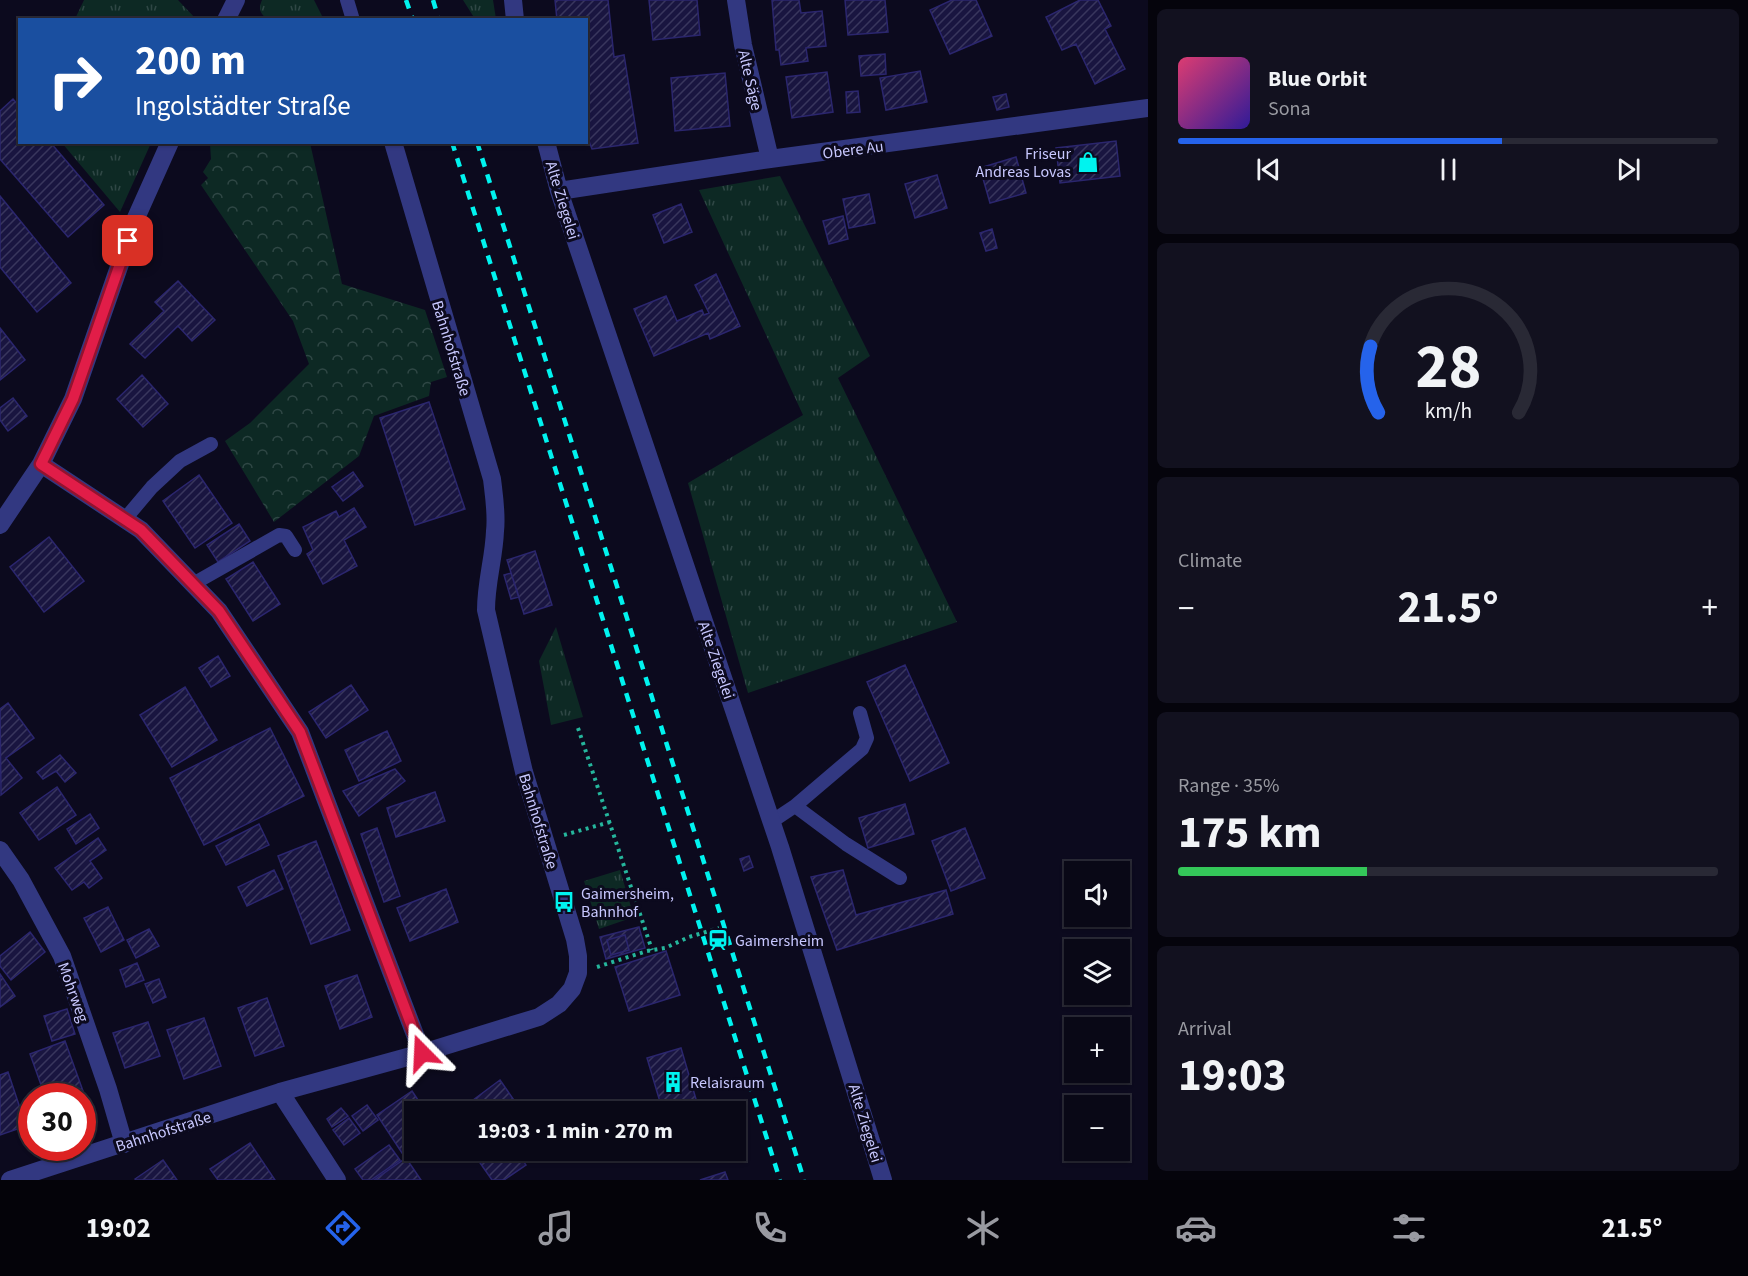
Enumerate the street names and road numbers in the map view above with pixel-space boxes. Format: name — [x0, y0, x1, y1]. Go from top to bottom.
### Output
street label: Alte Säge — [732, 48, 768, 113]
street label: Obere Au — [821, 135, 885, 165]
street label: Alte Ziegelei — [540, 158, 584, 242]
street label: Bahnhofstraße — [426, 298, 476, 399]
street label: Alte Ziegelei — [692, 618, 740, 702]
street label: Bahnhofstraße — [513, 771, 563, 872]
street label: Mohrweg — [52, 959, 94, 1025]
street label: Alte Ziegelei — [843, 1081, 887, 1165]
street label: Bahnhofstraße — [113, 1106, 214, 1158]

